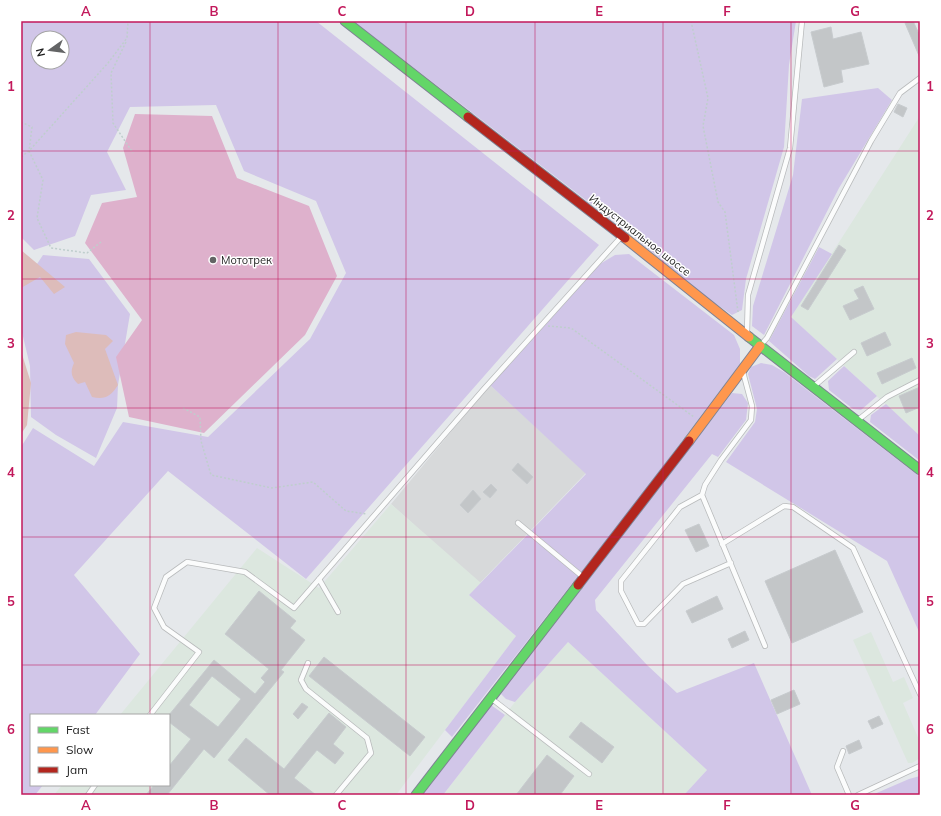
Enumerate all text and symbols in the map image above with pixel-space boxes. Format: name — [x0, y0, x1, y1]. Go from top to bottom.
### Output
text: A — [81, 3, 91, 19]
text: B — [210, 3, 219, 19]
text: C — [338, 3, 347, 19]
text: D — [465, 3, 475, 19]
text: E — [595, 3, 603, 19]
text: F — [723, 3, 731, 19]
text: G — [850, 3, 860, 19]
north arrow — [30, 30, 70, 70]
text: N — [32, 47, 48, 58]
text: 1 — [7, 78, 15, 94]
text: 1 — [926, 78, 934, 94]
street label: Индустриальное шоссе — [586, 191, 694, 279]
text: 2 — [7, 207, 15, 223]
text: 2 — [926, 207, 934, 223]
place label: Мототрек — [221, 253, 272, 267]
marker: Мототрек — [208, 255, 218, 265]
text: 3 — [7, 335, 15, 351]
text: 3 — [926, 335, 934, 351]
text: 4 — [7, 464, 15, 480]
text: 4 — [926, 464, 934, 480]
text: 5 — [7, 593, 15, 609]
text: 5 — [926, 593, 934, 609]
legend — [30, 714, 170, 786]
text: 6 — [7, 721, 15, 737]
text: 6 — [926, 721, 934, 737]
text: Fast — [66, 722, 90, 737]
text: Slow — [66, 742, 94, 757]
text: Jam — [66, 762, 88, 777]
text: A — [81, 797, 91, 813]
text: B — [210, 797, 219, 813]
text: C — [338, 797, 347, 813]
text: D — [465, 797, 475, 813]
text: E — [595, 797, 603, 813]
text: F — [723, 797, 731, 813]
text: G — [850, 797, 860, 813]

